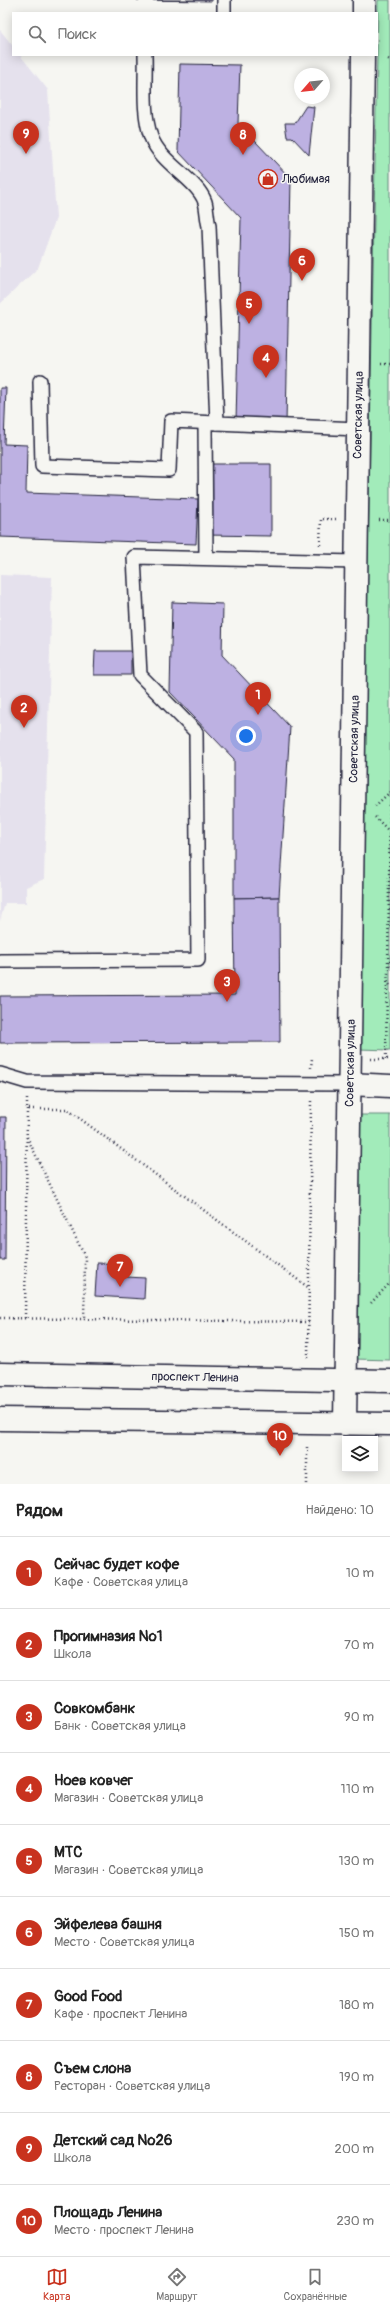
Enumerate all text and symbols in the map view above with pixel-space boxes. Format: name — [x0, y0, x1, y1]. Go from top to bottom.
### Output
search box — [12, 12, 378, 56]
icon: search — [26, 23, 48, 45]
text: Поиск — [58, 25, 97, 44]
north arrow — [294, 68, 330, 104]
pin: 9 — [13, 121, 39, 154]
pin: 8 — [230, 122, 256, 155]
shop icon: Любимая — [257, 168, 279, 190]
place label: Любимая — [281, 172, 330, 187]
pin: 6 — [289, 248, 315, 281]
pin: 5 — [236, 291, 262, 324]
pin: 4 — [253, 345, 279, 378]
street label: Советская улица — [350, 371, 367, 459]
pin: 1 — [245, 682, 271, 715]
pin: 2 — [11, 695, 37, 728]
street label: Советская улица — [346, 695, 363, 783]
your location — [236, 726, 256, 746]
pin: 3 — [214, 969, 240, 1002]
street label: Советская улица — [342, 1019, 359, 1107]
pin: 7 — [107, 1254, 133, 1287]
street label: проспект Ленина — [151, 1369, 239, 1386]
pin: 10 — [267, 1423, 293, 1456]
map controls — [342, 1436, 378, 1472]
button: layers — [342, 1436, 378, 1472]
text: Рядом — [16, 1500, 63, 1521]
text: Найдено: 10 — [306, 1502, 374, 1518]
text: Сейчас будет кофе — [54, 1555, 179, 1574]
text: 1 — [26, 1565, 32, 1581]
text: 10 m — [346, 1565, 374, 1581]
text: Кафе · Советская улица — [54, 1574, 188, 1590]
text: Прогимназия №1 — [54, 1627, 163, 1646]
text: 2 — [25, 1637, 33, 1653]
text: 70 m — [344, 1637, 374, 1653]
text: Школа — [54, 1646, 91, 1662]
text: Совкомбанк — [54, 1699, 135, 1718]
text: 3 — [25, 1709, 33, 1725]
text: 90 m — [344, 1709, 374, 1725]
text: Банк · Советская улица — [54, 1718, 186, 1734]
text: Ноев ковчег — [54, 1771, 133, 1790]
text: 4 — [25, 1781, 33, 1797]
text: 110 m — [341, 1781, 374, 1797]
text: Магазин · Советская улица — [54, 1790, 203, 1806]
text: МТС — [54, 1843, 82, 1862]
text: 5 — [25, 1853, 33, 1869]
text: 130 m — [338, 1853, 374, 1869]
text: Магазин · Советская улица — [54, 1862, 203, 1878]
text: Эйфелева башня — [54, 1915, 162, 1934]
text: 6 — [25, 1925, 33, 1941]
text: 150 m — [339, 1925, 374, 1941]
text: Место · Советская улица — [54, 1934, 194, 1950]
text: Good Food — [54, 1987, 122, 2006]
text: 7 — [26, 1997, 32, 2013]
text: 180 m — [339, 1997, 374, 2013]
text: Кафе · проспект Ленина — [54, 2006, 187, 2022]
text: Съем слона — [54, 2059, 131, 2078]
text: 8 — [26, 2069, 32, 2085]
text: 190 m — [339, 2069, 374, 2085]
text: Ресторан · Советская улица — [54, 2078, 210, 2094]
text: Детский сад №26 — [54, 2131, 173, 2150]
text: 9 — [26, 2141, 32, 2157]
text: 200 m — [335, 2141, 374, 2157]
text: Школа — [54, 2150, 91, 2166]
text: Площадь Ленина — [54, 2203, 162, 2222]
text: 10 — [22, 2213, 36, 2229]
text: 230 m — [337, 2213, 374, 2229]
text: Место · проспект Ленина — [54, 2222, 194, 2238]
tab: Карта — [43, 2266, 70, 2303]
tab: Маршрут — [156, 2266, 198, 2303]
tab: Сохранённые — [284, 2266, 347, 2303]

